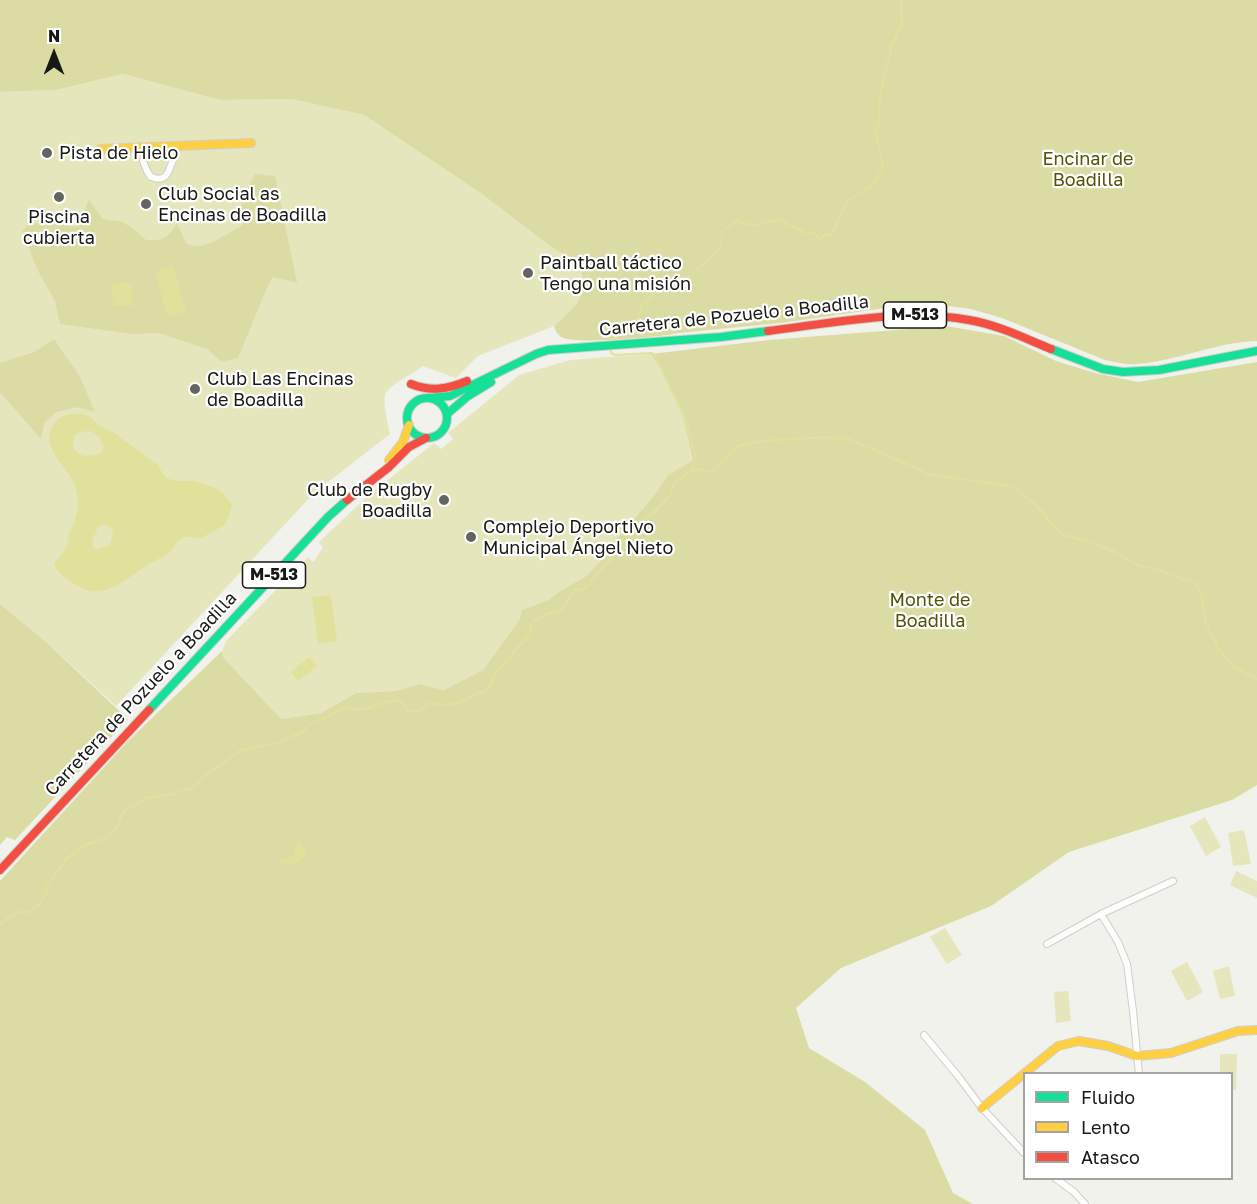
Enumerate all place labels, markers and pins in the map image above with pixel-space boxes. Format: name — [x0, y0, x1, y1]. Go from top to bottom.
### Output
place label: Pista de Hielo — [59, 142, 178, 164]
marker: Pista de Hielo — [40, 146, 54, 160]
place label: Club Social as Encinas de Boadilla — [158, 183, 327, 226]
marker: Piscina cubierta — [52, 190, 66, 204]
marker: Club Social as Encinas de Boadilla — [139, 197, 153, 211]
place label: Piscina cubierta — [23, 206, 95, 248]
place label: Paintball táctico Tengo una misión — [540, 252, 691, 294]
marker: Paintball táctico Tengo una misión — [521, 266, 535, 280]
place label: Club Las Encinas de Boadilla — [207, 368, 354, 410]
marker: Club Las Encinas de Boadilla — [188, 382, 202, 396]
place label: Club de Rugby Boadilla — [307, 479, 432, 522]
marker: Club de Rugby Boadilla — [437, 493, 451, 507]
place label: Complejo Deportivo Municipal Ángel Nieto — [483, 516, 673, 558]
marker: Complejo Deportivo Municipal Ángel Nieto — [464, 530, 478, 544]

